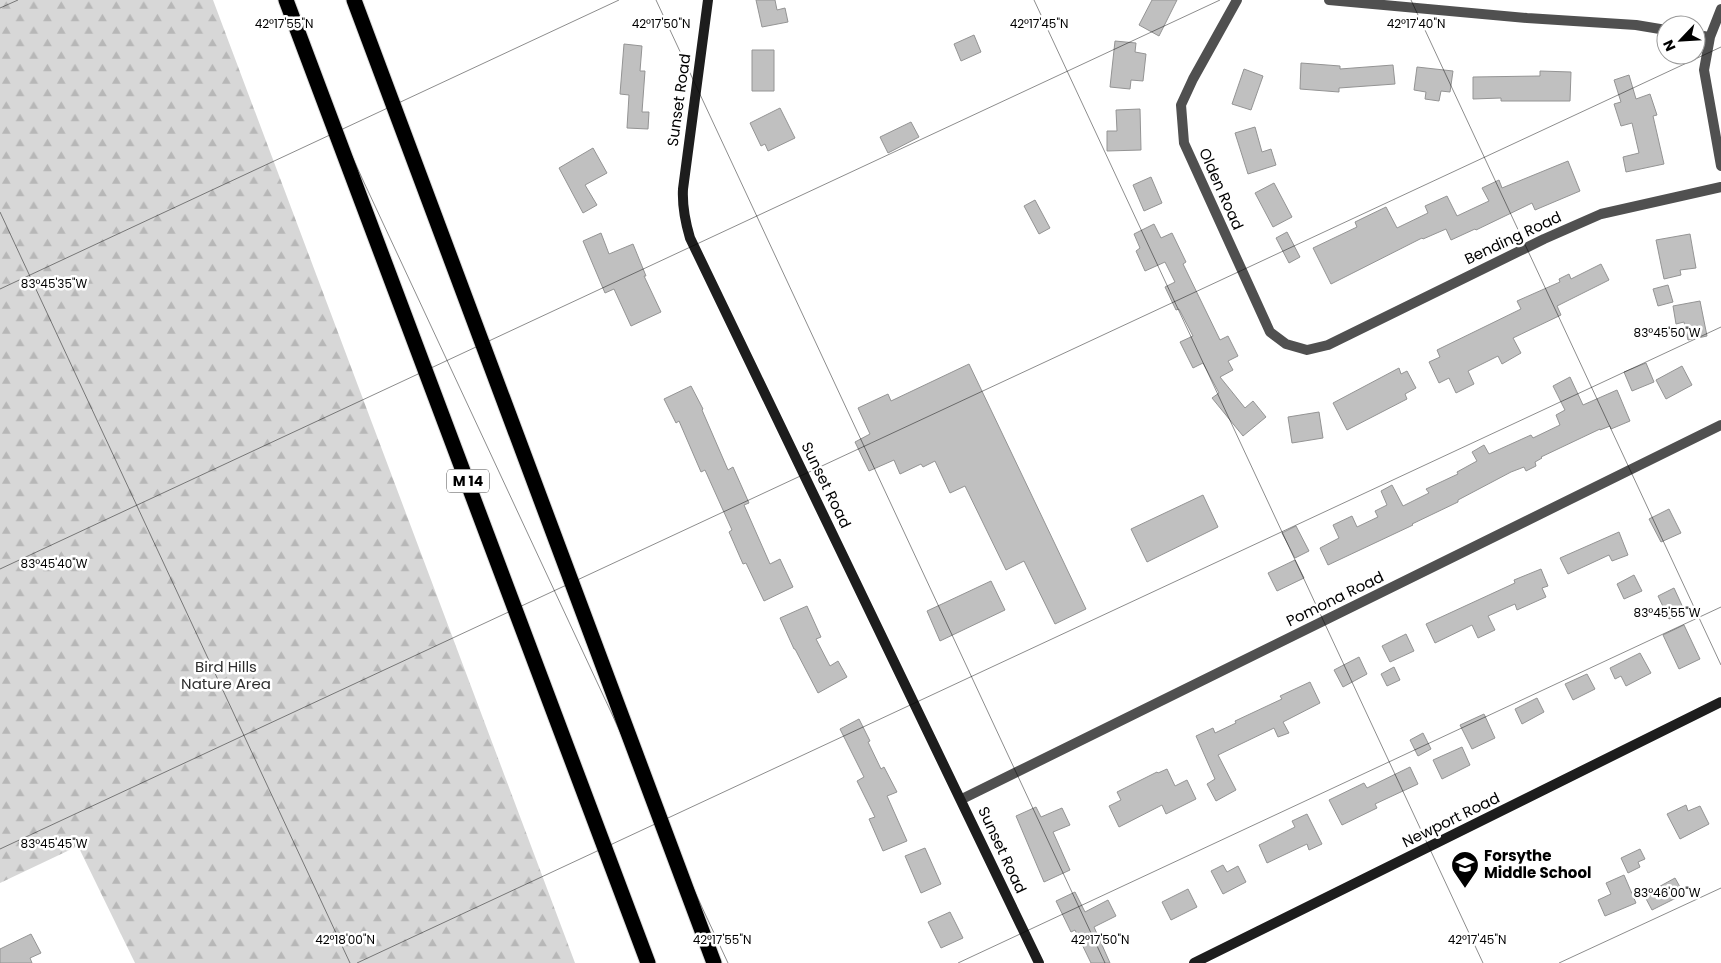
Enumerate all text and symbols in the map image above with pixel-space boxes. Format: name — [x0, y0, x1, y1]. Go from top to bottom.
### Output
text: 42°17'55"N — [255, 15, 313, 32]
text: 42°17'50"N — [632, 15, 690, 32]
text: 42°17'45"N — [1010, 15, 1068, 32]
text: 42°17'40"N — [1387, 15, 1445, 32]
north arrow — [1656, 15, 1706, 65]
text: N — [1658, 36, 1681, 54]
street label: Sunset Road — [662, 52, 695, 148]
street label: Olden Road — [1194, 145, 1249, 233]
street label: Bending Road — [1461, 206, 1565, 269]
text: 83°45'35"W — [21, 275, 87, 292]
text: 83°45'50"W — [1634, 324, 1701, 341]
street label: Sunset Road — [796, 438, 856, 531]
road number: M 14 — [447, 470, 489, 492]
text: 83°45'40"W — [21, 555, 88, 572]
street label: Pomona Road — [1282, 566, 1387, 631]
text: 83°45'55"W — [1634, 604, 1701, 621]
park label: Bird Hills Nature Area — [181, 656, 271, 694]
street label: Newport Road — [1399, 787, 1503, 852]
street label: Sunset Road — [973, 803, 1032, 897]
text: 83°45'45"W — [21, 835, 88, 852]
place label: Forsythe Middle School — [1484, 845, 1591, 883]
school or university icon: Forsythe Middle School — [1450, 850, 1480, 889]
text: 83°46'00"W — [1634, 884, 1701, 901]
text: 42°18'00"N — [315, 931, 375, 948]
text: 42°17'55"N — [693, 931, 751, 948]
text: 42°17'50"N — [1071, 931, 1129, 948]
text: 42°17'45"N — [1448, 931, 1506, 948]

